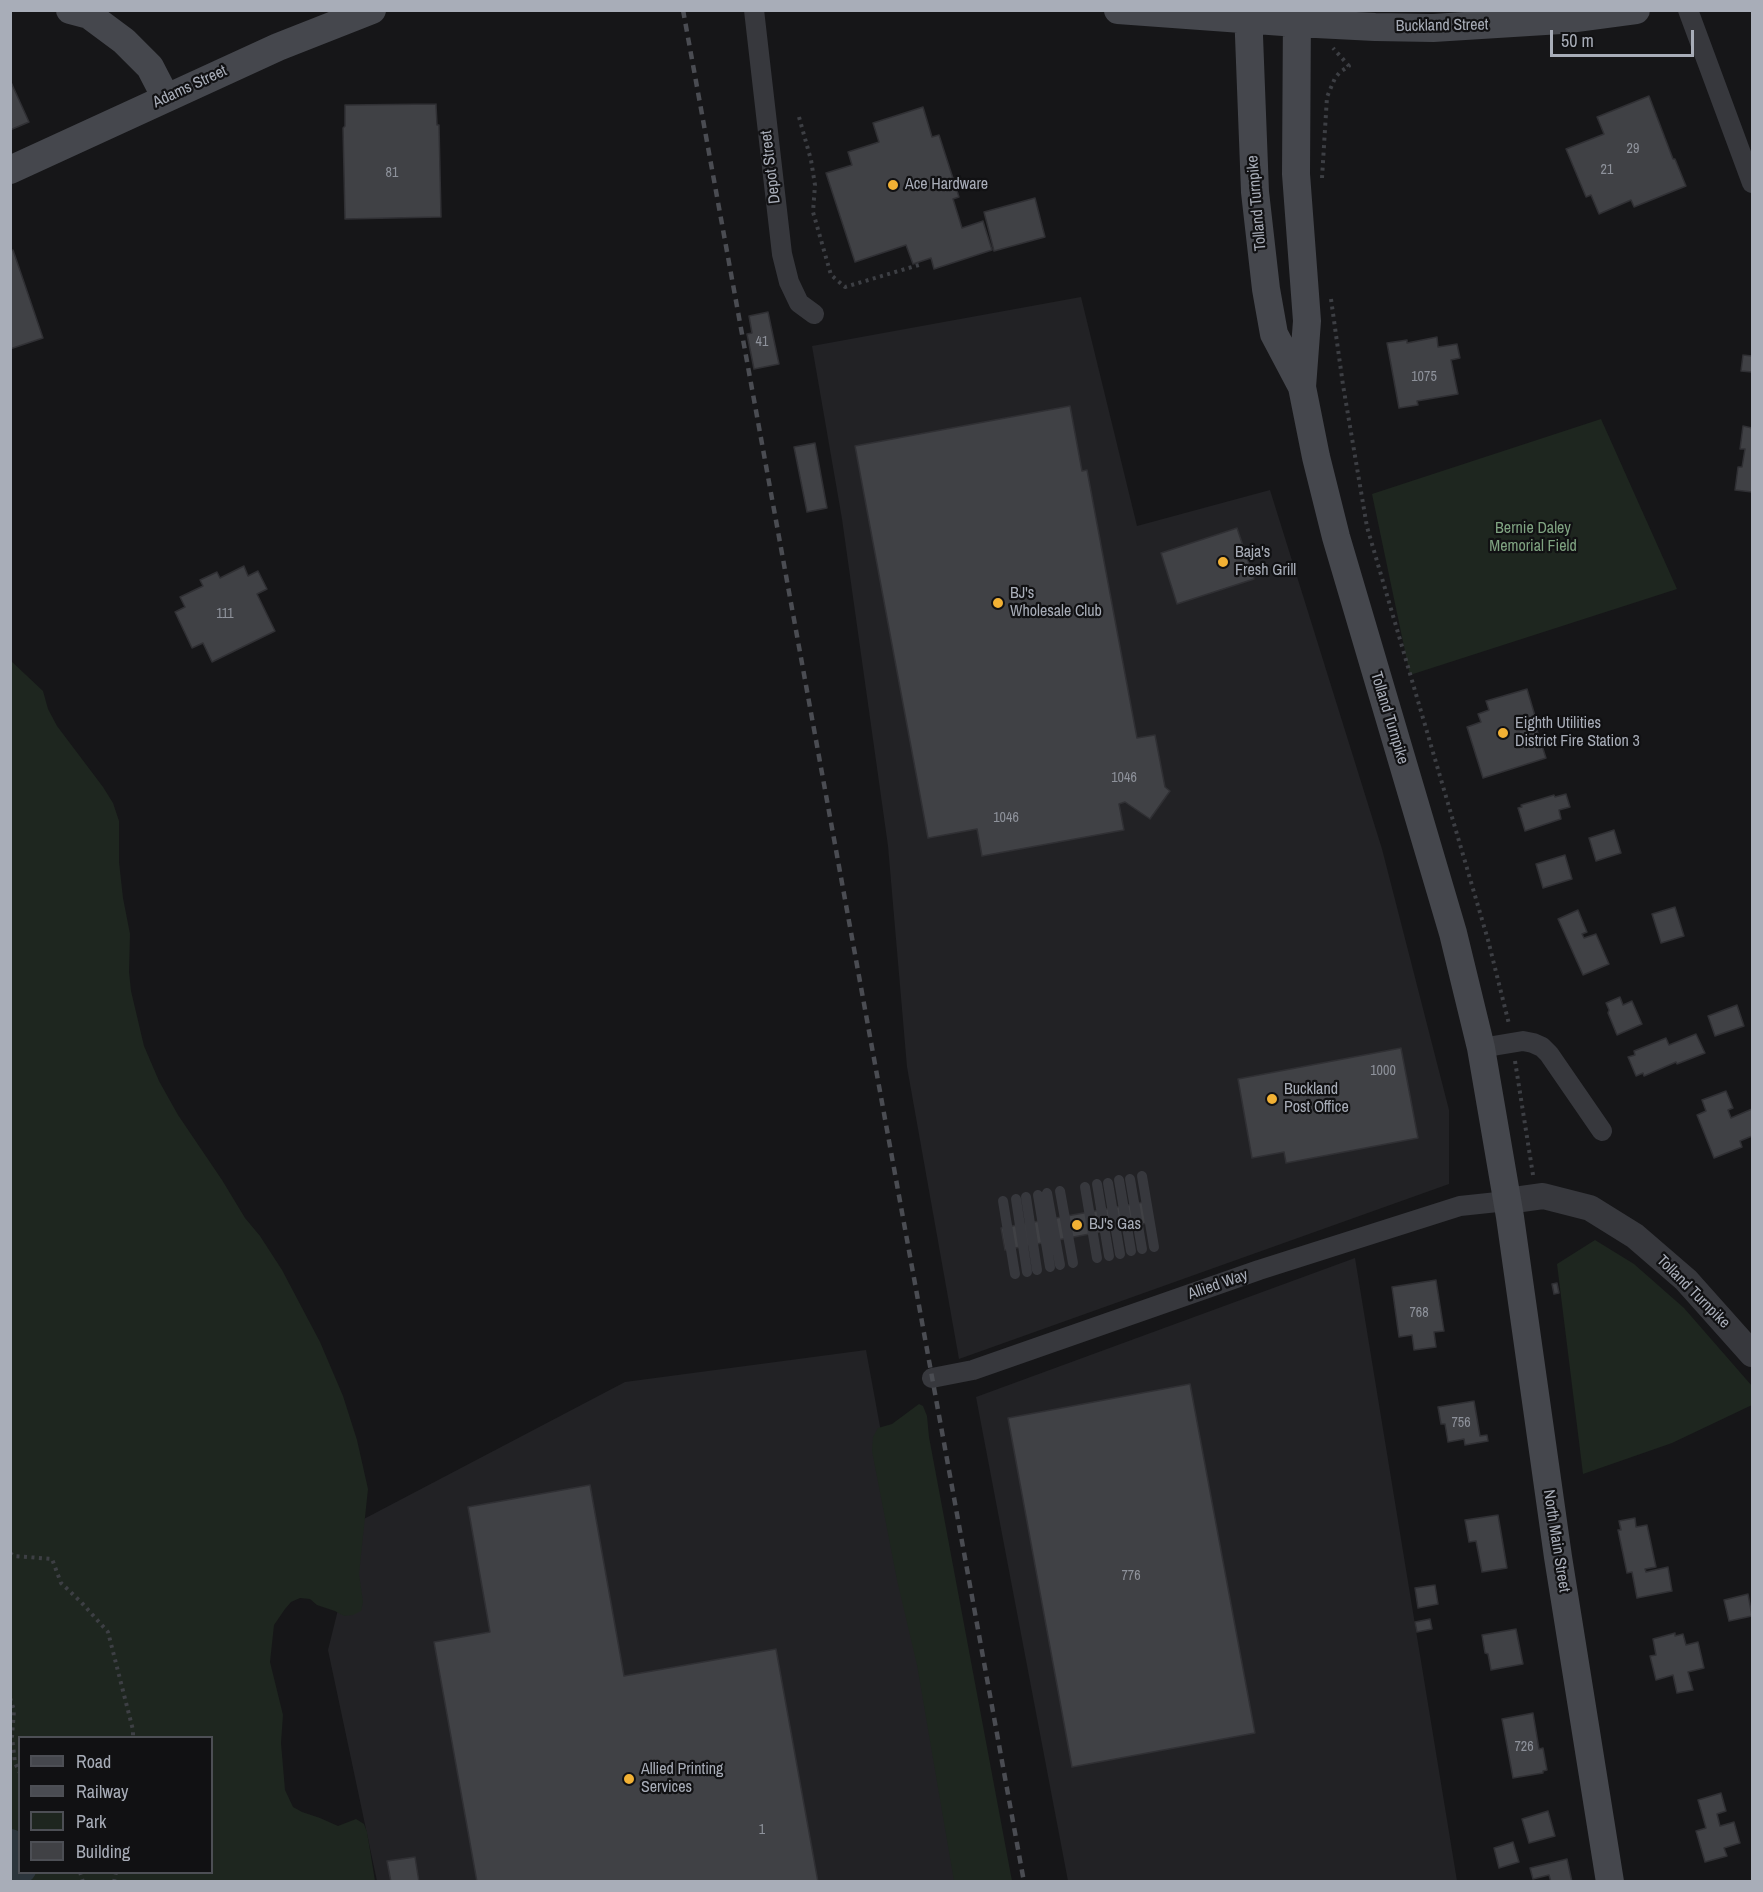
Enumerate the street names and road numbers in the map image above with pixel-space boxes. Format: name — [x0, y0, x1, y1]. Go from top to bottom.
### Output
street label: Buckland Street — [1396, 16, 1488, 36]
street label: Adams Street — [150, 62, 230, 112]
street label: Depot Street — [757, 129, 785, 205]
street label: Tolland Turnpike — [1243, 154, 1271, 252]
street label: Tolland Turnpike — [1366, 669, 1412, 767]
street label: Tolland Turnpike — [1652, 1251, 1734, 1333]
street label: Allied Way — [1185, 1266, 1251, 1304]
street label: North Main Street — [1538, 1488, 1574, 1594]

